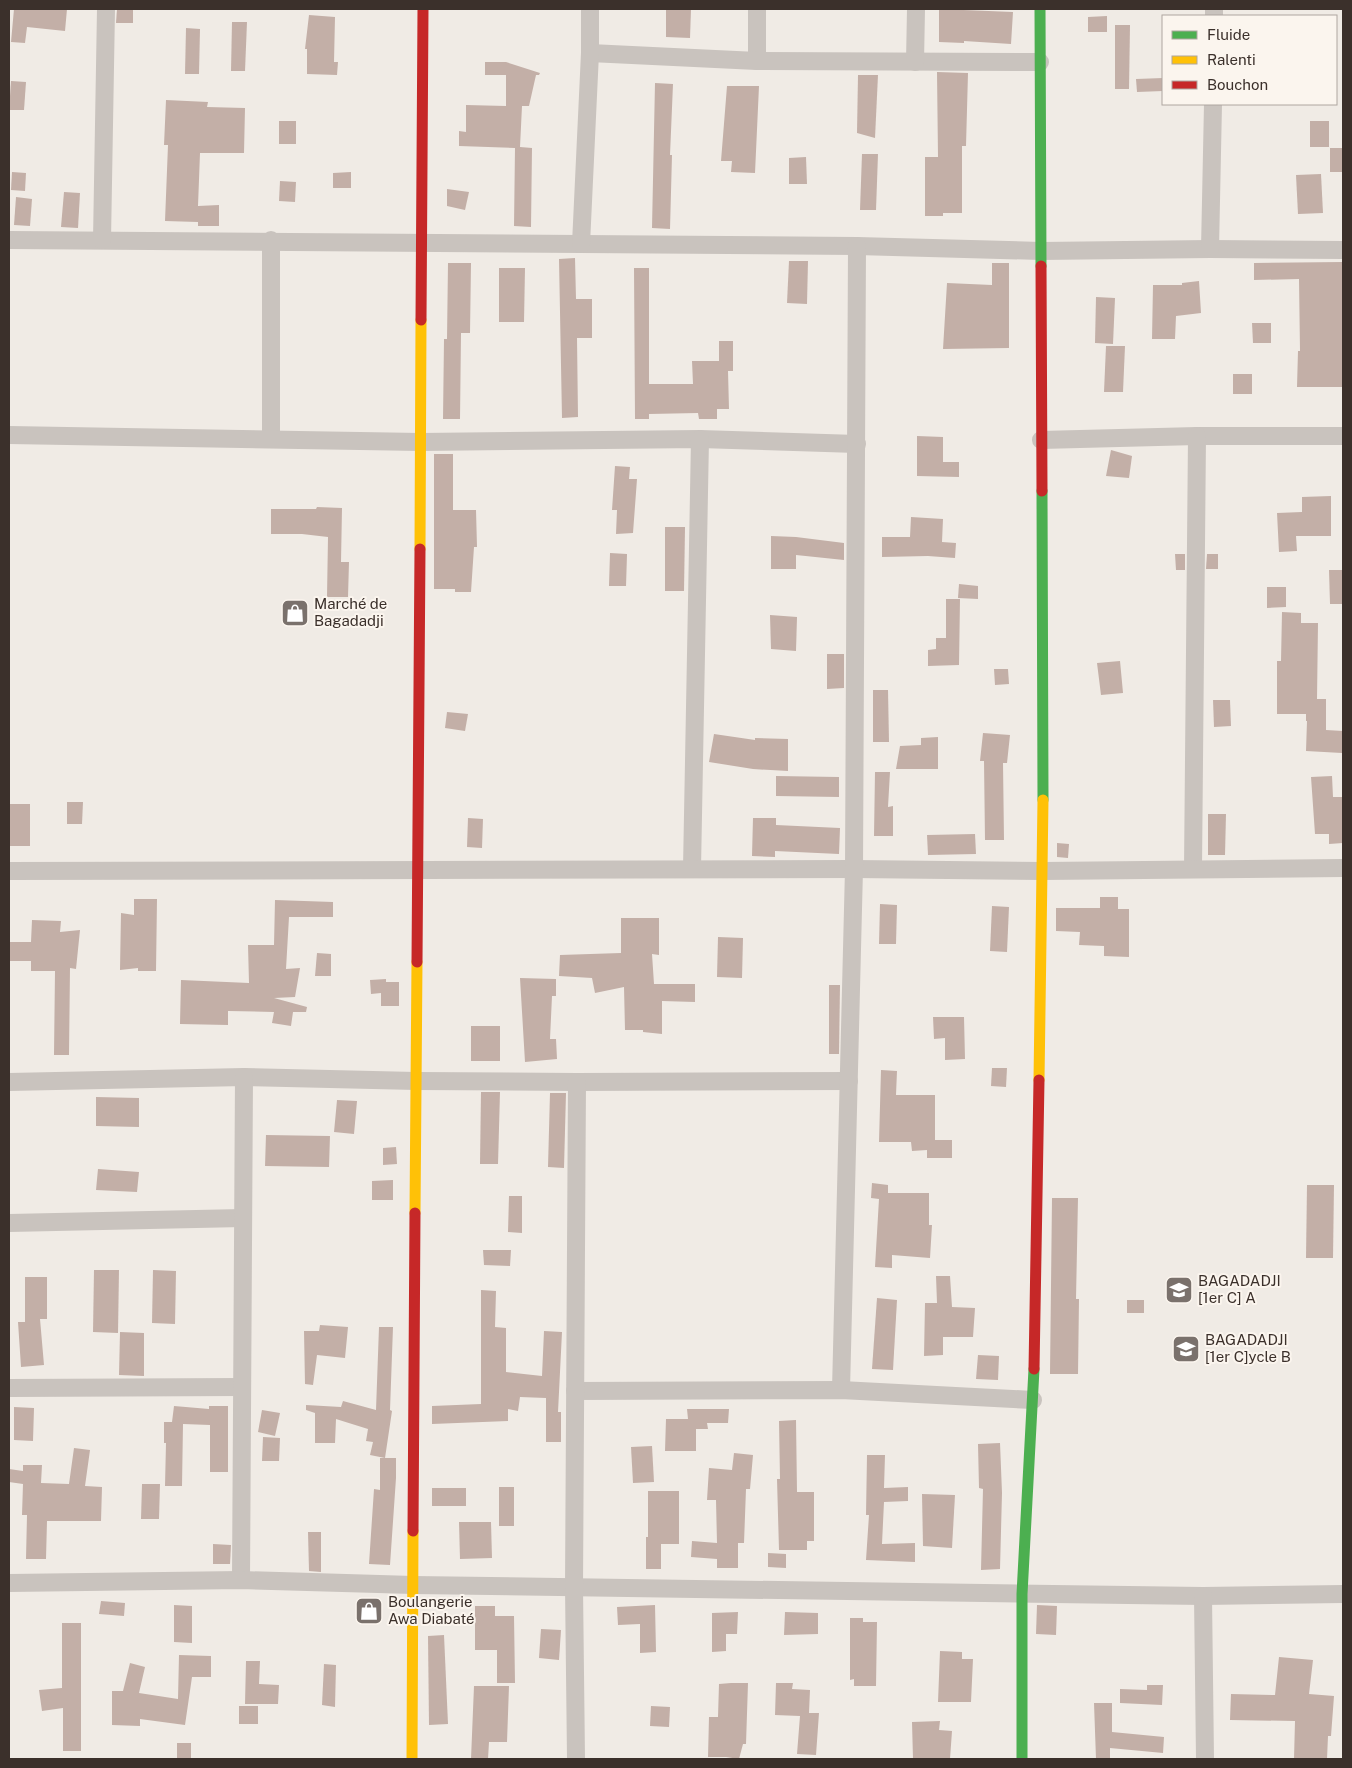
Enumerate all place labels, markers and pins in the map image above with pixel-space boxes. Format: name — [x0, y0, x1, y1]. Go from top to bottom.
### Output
place label: Marché de Bagadadji — [314, 595, 387, 629]
shop icon: Marché de Bagadadji — [280, 598, 310, 628]
place label: BAGADADJI [1er C] A — [1198, 1272, 1281, 1306]
school or university icon: BAGADADJI [1er C] A — [1164, 1275, 1194, 1305]
place label: BAGADADJI [1er C]ycle B — [1205, 1331, 1291, 1365]
school or university icon: BAGADADJI [1er C]ycle B — [1171, 1334, 1201, 1364]
place label: Boulangerie Awa Diabaté — [388, 1593, 475, 1627]
shop icon: Boulangerie Awa Diabaté — [354, 1596, 384, 1626]

